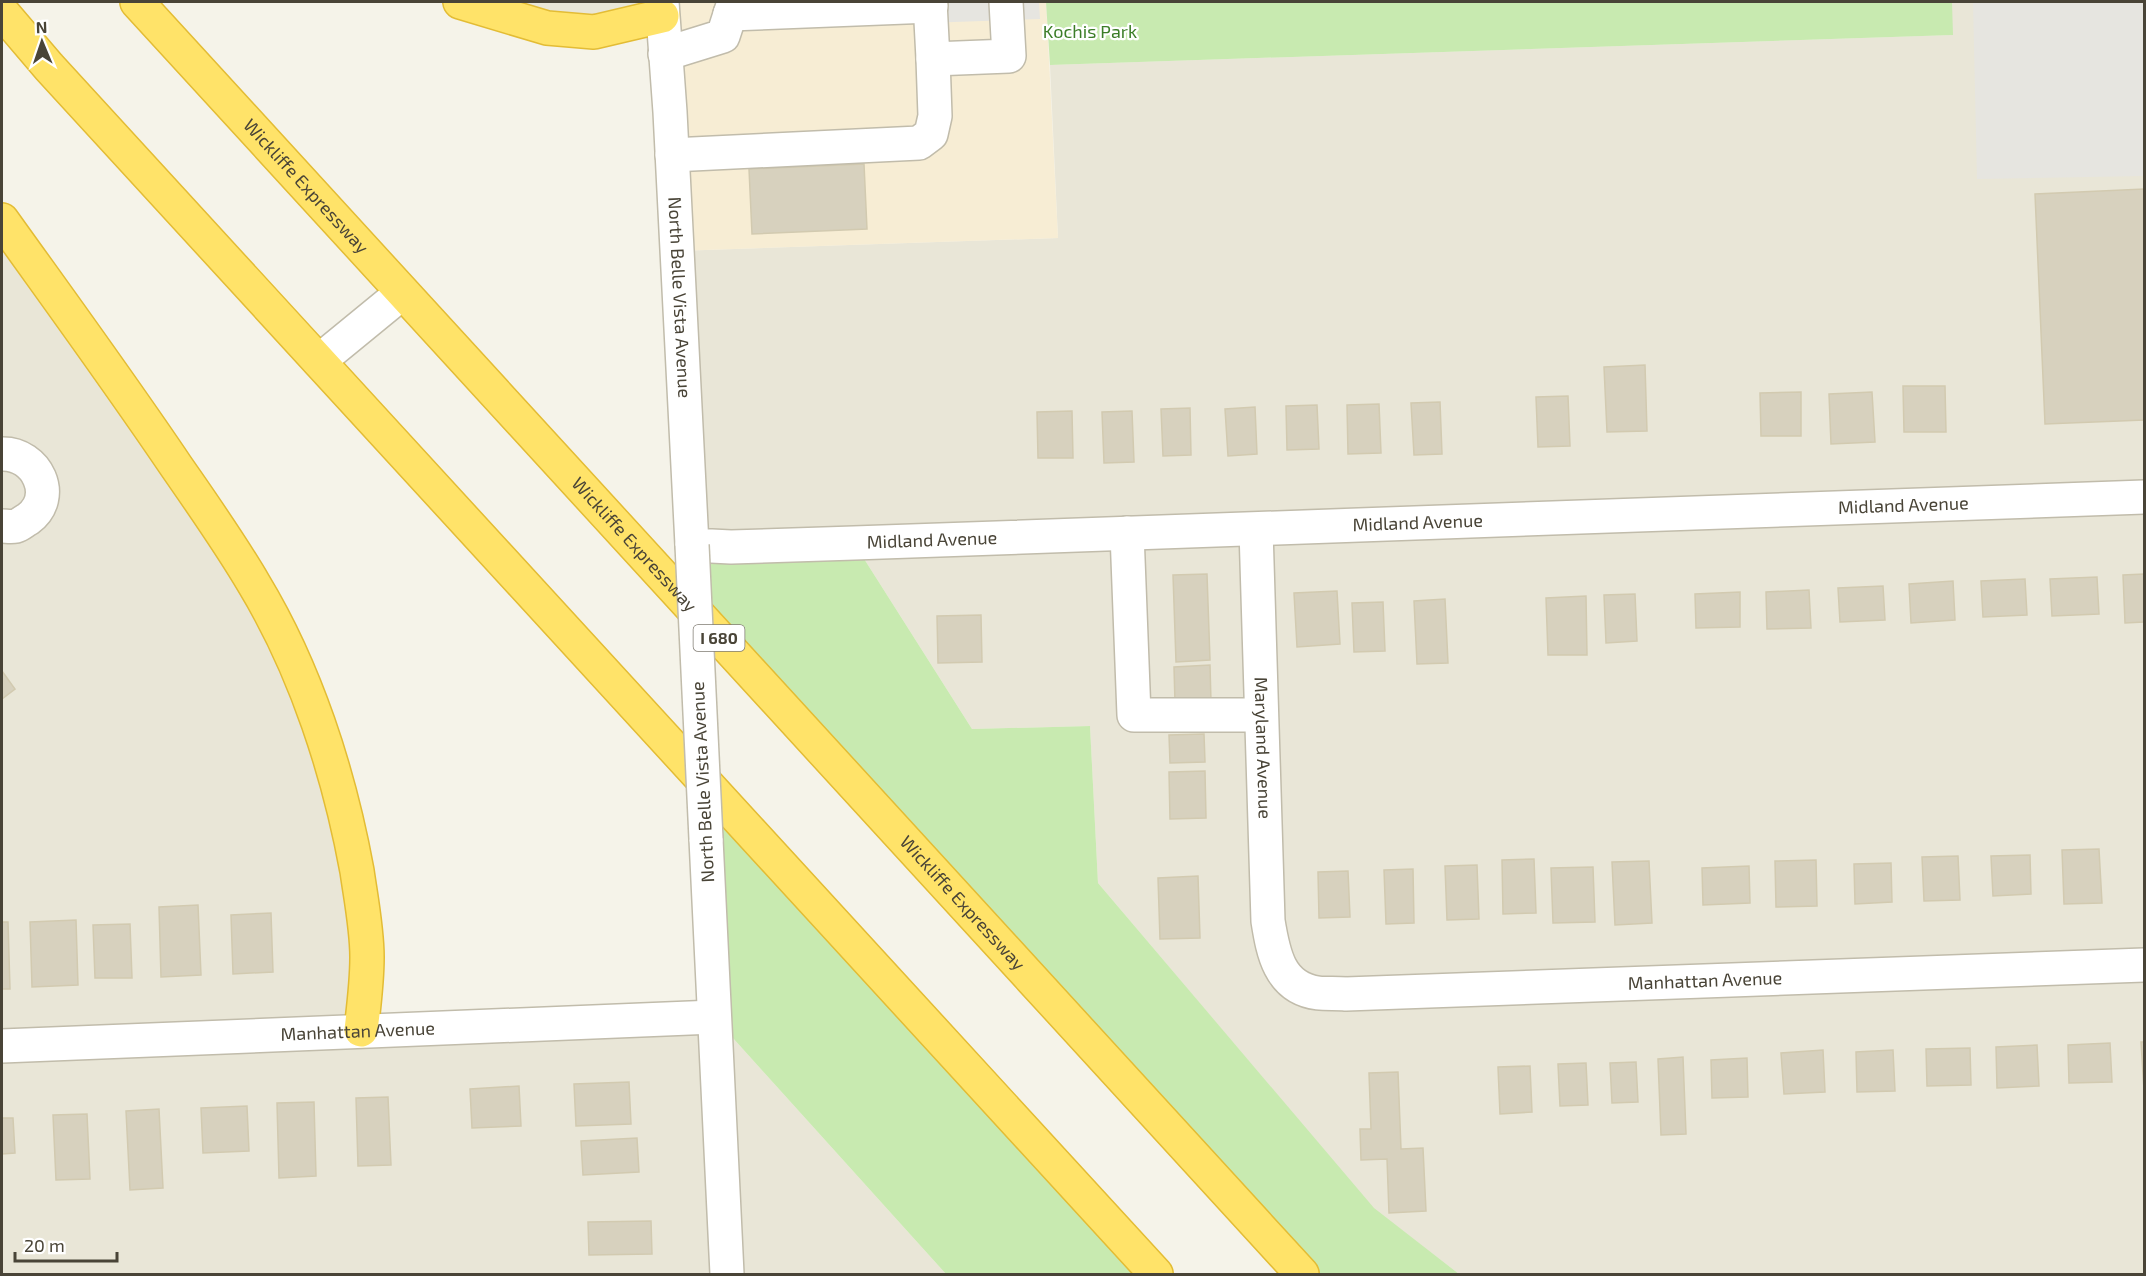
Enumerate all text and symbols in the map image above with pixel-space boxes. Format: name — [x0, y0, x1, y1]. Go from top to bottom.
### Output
north arrow — [12, 12, 72, 72]
text: N — [35, 17, 48, 36]
park label: Kochis Park — [1043, 20, 1137, 42]
street label: Wickliffe Expressway — [239, 114, 374, 258]
street label: North Belle Vista Avenue — [664, 196, 697, 399]
street label: Wickliffe Expressway — [568, 472, 702, 616]
street label: Midland Avenue — [1838, 491, 1969, 518]
street label: Midland Avenue — [1352, 509, 1483, 535]
street label: Midland Avenue — [866, 526, 998, 553]
road number: I 680 — [694, 625, 744, 651]
street label: Maryland Avenue — [1251, 676, 1277, 819]
street label: North Belle Vista Avenue — [686, 681, 718, 883]
street label: Wickliffe Expressway — [896, 831, 1031, 975]
street label: Manhattan Avenue — [1627, 966, 1783, 994]
street label: Manhattan Avenue — [280, 1016, 435, 1045]
scale bar — [15, 1225, 117, 1263]
text: 20 m — [24, 1234, 65, 1256]

